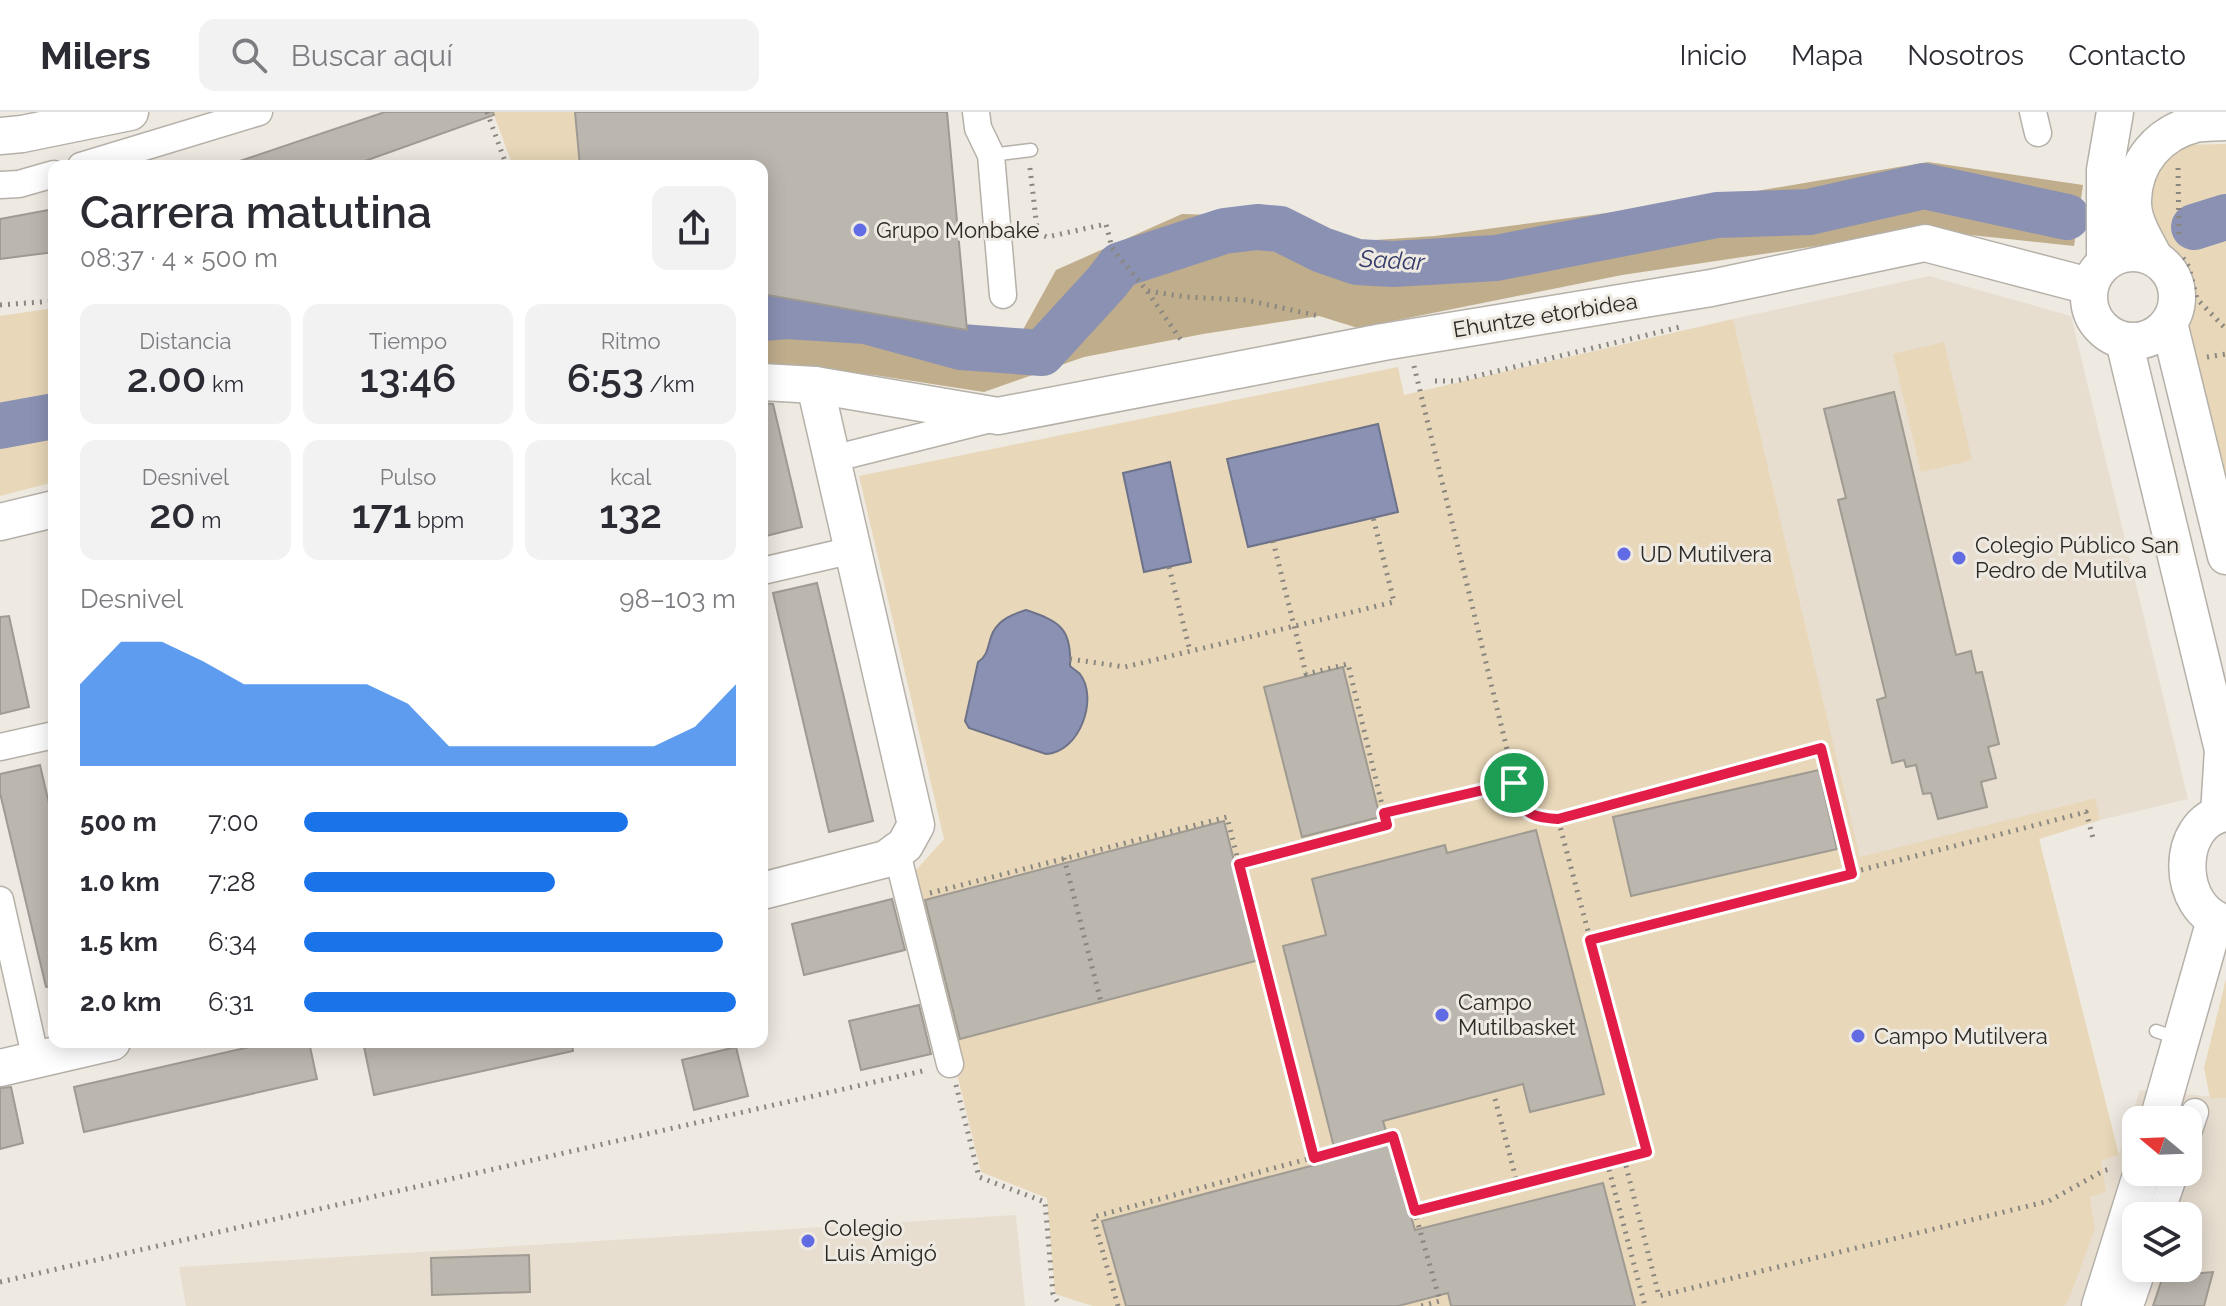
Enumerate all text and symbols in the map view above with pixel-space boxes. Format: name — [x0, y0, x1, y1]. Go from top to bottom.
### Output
search box — [199, 19, 759, 91]
text: Milers — [40, 33, 151, 78]
icon: search — [227, 33, 271, 77]
text: Buscar aquí — [291, 38, 453, 73]
text: Inicio — [1679, 39, 1747, 72]
text: Mapa — [1791, 39, 1863, 72]
text: Nosotros — [1907, 39, 2024, 72]
text: Contacto — [2068, 39, 2186, 72]
button: share — [652, 186, 736, 270]
text: Carrera matutina — [80, 187, 432, 238]
place label: Grupo Monbake — [876, 217, 1039, 243]
marker: Grupo Monbake — [851, 221, 869, 239]
text: 08:37 · 4 × 500 m — [80, 243, 278, 273]
water label: Sadar — [1358, 244, 1426, 276]
street label: Ehuntze etorbidea — [1451, 288, 1639, 342]
text: Distancia — [139, 328, 231, 354]
text: Tiempo — [369, 328, 447, 354]
text: Ritmo — [601, 328, 661, 354]
text: 2.00 — [127, 354, 206, 401]
text: 13:46 — [360, 354, 456, 401]
text: 6:53 — [567, 354, 644, 401]
text: km — [206, 371, 244, 397]
text: /km — [644, 371, 695, 397]
text: Desnivel — [142, 464, 229, 490]
text: Pulso — [380, 464, 436, 490]
text: kcal — [610, 464, 651, 490]
text: 20 — [149, 490, 196, 537]
text: 171 — [352, 490, 411, 537]
text: 132 — [599, 490, 662, 537]
text: m — [196, 507, 222, 533]
text: bpm — [411, 507, 464, 533]
place label: Colegio Público San Pedro de Mutilva — [1975, 532, 2179, 583]
place label: UD Mutilvera — [1640, 541, 1772, 567]
marker: UD Mutilvera — [1615, 545, 1633, 563]
marker: Colegio Público San Pedro de Mutilva — [1950, 549, 1968, 567]
text: Desnivel — [80, 584, 183, 614]
text: 98–103 m — [619, 584, 736, 614]
pin — [1480, 749, 1548, 817]
icon: arrive — [1492, 761, 1536, 805]
text: 500 m — [80, 807, 157, 837]
text: 7:00 — [208, 807, 259, 837]
text: 1.0 km — [80, 867, 160, 897]
text: 7:28 — [208, 867, 256, 897]
text: 1.5 km — [80, 927, 158, 957]
text: 6:34 — [208, 927, 257, 957]
text: 2.0 km — [80, 987, 161, 1017]
text: 6:31 — [208, 987, 254, 1017]
place label: Campo Mutilbasket — [1458, 989, 1577, 1040]
marker: Campo Mutilbasket — [1433, 1006, 1451, 1024]
place label: Campo Mutilvera — [1874, 1023, 2048, 1049]
marker: Campo Mutilvera — [1849, 1027, 1867, 1045]
north arrow — [2122, 1106, 2202, 1186]
map controls — [2122, 1106, 2202, 1282]
button: layers — [2122, 1202, 2202, 1282]
place label: Colegio Luis Amigó — [824, 1215, 937, 1266]
marker: Colegio Luis Amigó — [799, 1232, 817, 1250]

